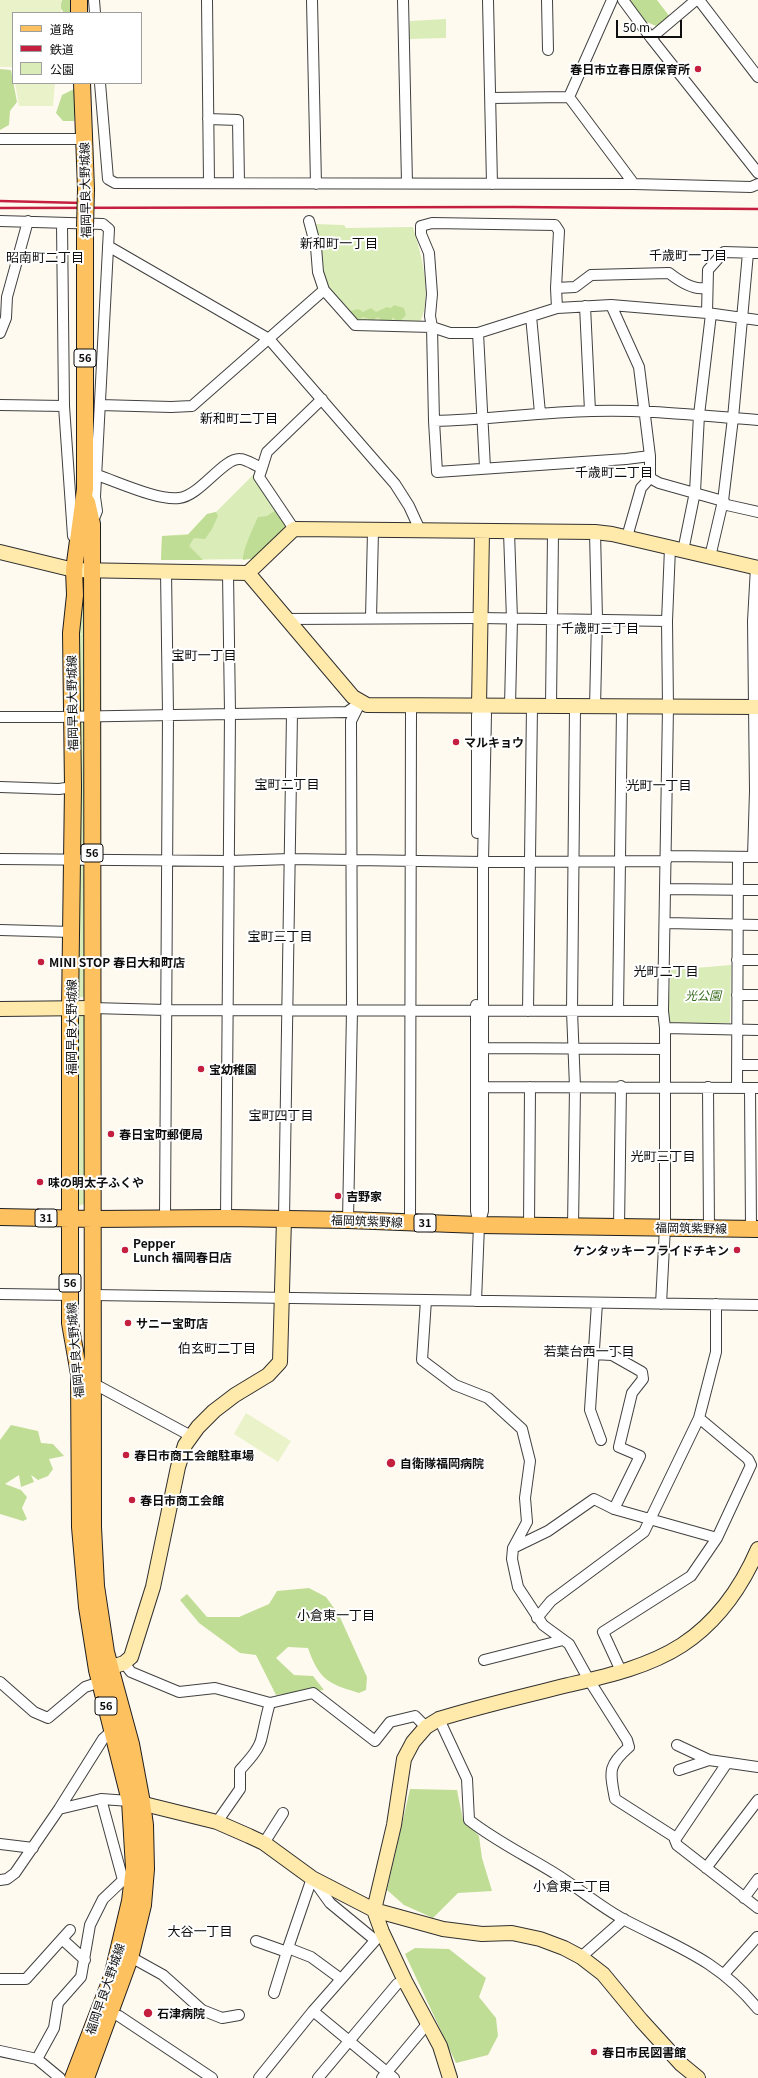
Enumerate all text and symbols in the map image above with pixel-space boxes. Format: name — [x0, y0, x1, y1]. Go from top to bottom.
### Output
legend — [12, 12, 142, 84]
scale bar — [618, 12, 684, 38]
text: 50 m — [623, 18, 650, 35]
text: 道路 — [50, 20, 74, 37]
text: 鉄道 — [50, 40, 74, 57]
text: 公園 — [50, 60, 74, 77]
place label: 春日市立春日原保育所 — [570, 62, 690, 76]
marker: 春日市立春日原保育所 — [693, 64, 703, 74]
street label: 福岡早良大野城線 — [77, 142, 93, 238]
district label: 新和町一丁目 — [300, 235, 378, 251]
district label: 千歳町一丁目 — [649, 247, 727, 263]
district label: 昭南町二丁目 — [6, 249, 84, 265]
road number: 56 — [74, 349, 96, 367]
district label: 新和町二丁目 — [200, 410, 278, 426]
district label: 千歳町二丁目 — [575, 464, 653, 480]
district label: 千歳町三丁目 — [561, 620, 639, 636]
district label: 宝町一丁目 — [172, 647, 236, 663]
street label: 福岡早良大野城線 — [64, 655, 80, 751]
place label: マルキョウ — [464, 735, 524, 749]
marker: マルキョウ — [451, 737, 461, 747]
district label: 宝町二丁目 — [255, 776, 319, 792]
district label: 光町一丁目 — [627, 777, 691, 793]
road number: 56 — [81, 844, 103, 862]
district label: 宝町三丁目 — [248, 928, 312, 944]
place label: MINI STOP 春日大和町店 — [49, 955, 185, 969]
marker: MINI STOP 春日大和町店 — [36, 957, 46, 967]
district label: 光町二丁目 — [634, 963, 698, 979]
street label: 福岡早良大野城線 — [64, 979, 78, 1075]
park label: 光公園 — [685, 988, 721, 1002]
place label: 宝幼稚園 — [209, 1062, 257, 1076]
marker: 宝幼稚園 — [196, 1064, 206, 1074]
district label: 宝町四丁目 — [249, 1107, 313, 1123]
place label: 春日宝町郵便局 — [119, 1127, 203, 1141]
marker: 春日宝町郵便局 — [106, 1129, 116, 1139]
district label: 光町三丁目 — [631, 1148, 695, 1164]
place label: 味の明太子ふくや — [48, 1175, 144, 1189]
marker: 味の明太子ふくや — [35, 1177, 45, 1187]
place label: 吉野家 — [346, 1189, 382, 1203]
marker: 吉野家 — [333, 1191, 343, 1201]
road number: 31 — [35, 1209, 57, 1227]
street label: 福岡筑紫野線 — [331, 1213, 403, 1229]
road number: 31 — [414, 1214, 436, 1232]
street label: 福岡筑紫野線 — [655, 1220, 727, 1236]
place label: Pepper Lunch 福岡春日店 — [133, 1236, 232, 1264]
place label: ケンタッキーフライドチキン — [573, 1243, 729, 1257]
marker: Pepper Lunch 福岡春日店 — [120, 1245, 130, 1255]
marker: ケンタッキーフライドチキン — [732, 1245, 742, 1255]
road number: 56 — [59, 1274, 81, 1292]
street label: 福岡早良大野城線 — [64, 1302, 86, 1398]
place label: サニー宝町店 — [136, 1316, 208, 1330]
marker: サニー宝町店 — [123, 1318, 133, 1328]
district label: 伯玄町二丁目 — [178, 1340, 256, 1356]
district label: 若葉台西一丁目 — [544, 1343, 634, 1359]
place label: 春日市商工会館駐車場 — [134, 1448, 254, 1462]
marker: 春日市商工会館駐車場 — [121, 1450, 131, 1460]
place label: 自衛隊福岡病院 — [400, 1456, 484, 1470]
marker: 自衛隊福岡病院 — [385, 1457, 397, 1469]
place label: 春日市商工会館 — [140, 1493, 224, 1507]
marker: 春日市商工会館 — [127, 1495, 137, 1505]
district label: 小倉東一丁目 — [297, 1607, 375, 1623]
road number: 56 — [95, 1697, 117, 1715]
district label: 小倉東二丁目 — [533, 1878, 611, 1894]
district label: 大谷一丁目 — [168, 1923, 232, 1939]
street label: 福岡早良大野城線 — [83, 1941, 127, 2037]
place label: 石津病院 — [157, 2006, 205, 2020]
marker: 石津病院 — [142, 2007, 154, 2019]
place label: 春日市民図書館 — [602, 2045, 686, 2059]
marker: 春日市民図書館 — [589, 2047, 599, 2057]

